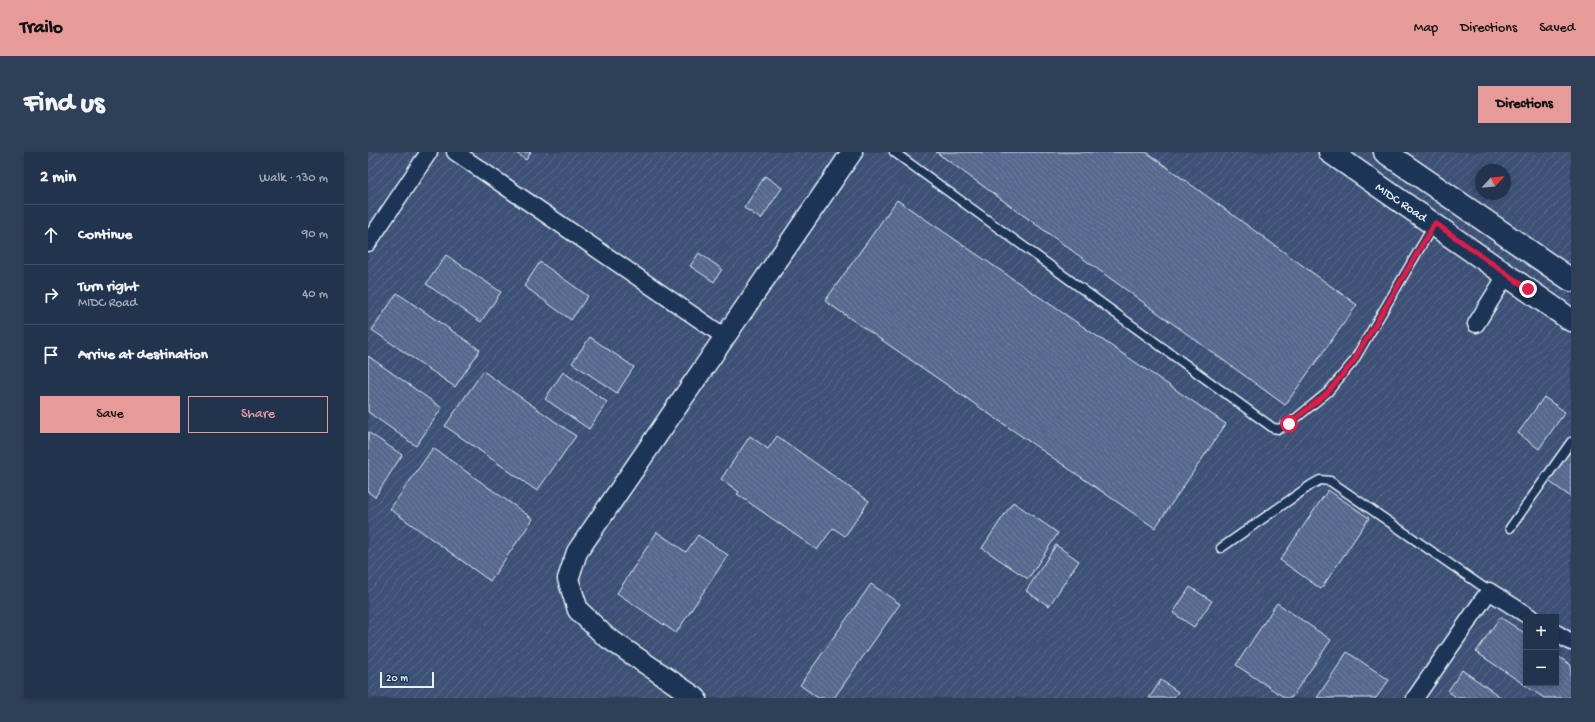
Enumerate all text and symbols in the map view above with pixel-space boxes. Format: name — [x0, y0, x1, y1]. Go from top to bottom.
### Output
text: Trailo — [20, 17, 63, 40]
text: Map — [1414, 20, 1438, 37]
text: Directions — [1460, 20, 1517, 37]
text: Saved — [1539, 20, 1575, 37]
button: Directions — [1478, 86, 1571, 123]
text: Find us — [24, 88, 104, 121]
north arrow — [1475, 164, 1511, 200]
text: 2 min — [40, 168, 76, 188]
text: Walk · 130 m — [259, 171, 328, 186]
street label: MIDC Road — [1372, 180, 1430, 227]
icon: ahead — [40, 224, 62, 246]
text: Continue — [78, 226, 132, 244]
text: 90 m — [302, 227, 328, 242]
text: Turn right — [78, 278, 138, 296]
route end — [1519, 280, 1537, 298]
icon: right — [40, 284, 62, 306]
text: 40 m — [302, 287, 328, 302]
text: MIDC Road — [78, 296, 137, 311]
icon: arrive — [40, 344, 62, 366]
text: Arrive at destination — [78, 346, 208, 364]
button: Save — [40, 396, 180, 433]
button: Share — [188, 396, 328, 433]
route start — [1280, 415, 1298, 433]
map controls — [1523, 614, 1559, 686]
button: + — [1523, 614, 1559, 650]
button: − — [1523, 650, 1559, 686]
scale bar — [380, 670, 434, 689]
text: 20 m — [386, 673, 408, 685]

